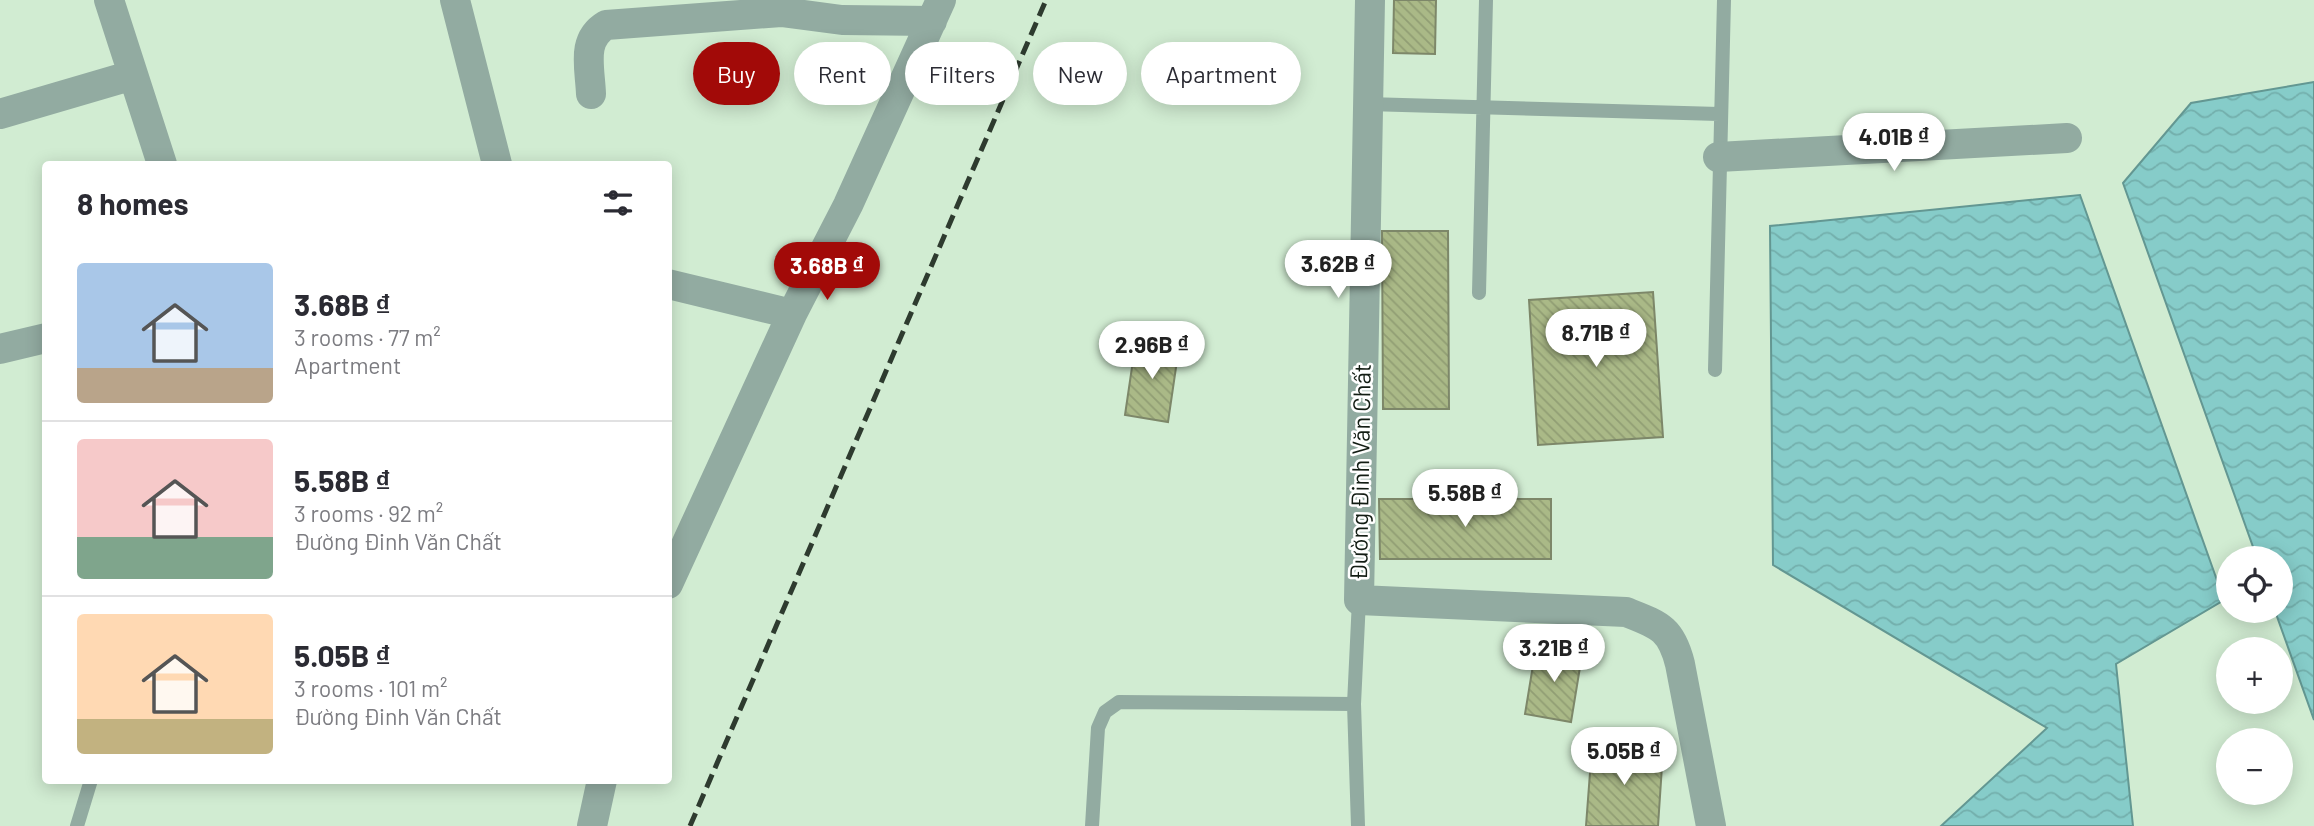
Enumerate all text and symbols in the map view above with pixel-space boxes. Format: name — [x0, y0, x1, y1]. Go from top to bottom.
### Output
chip: Buy — [693, 42, 780, 105]
chip: Rent — [794, 42, 891, 105]
chip: Filters — [905, 42, 1019, 105]
chip: New — [1033, 42, 1127, 105]
chip: Apartment — [1141, 42, 1301, 105]
pin: 4.01B ₫ — [1829, 114, 1959, 173]
text: 4.01B ₫ — [1858, 122, 1930, 150]
icon: filters — [599, 184, 637, 222]
text: 8 homes — [77, 185, 188, 221]
pin: 3.62B ₫ — [1273, 240, 1403, 300]
pin: 3.68B ₫ — [762, 243, 892, 302]
text: 3.62B ₫ — [1301, 249, 1375, 277]
text: 3.68B ₫ — [790, 251, 864, 279]
text: 3.68B ₫ — [294, 286, 391, 322]
icon: home — [133, 291, 217, 375]
pin: 8.71B ₫ — [1531, 310, 1661, 369]
text: 8.71B ₫ — [1561, 318, 1631, 346]
pin: 2.96B ₫ — [1087, 322, 1217, 381]
text: 3 rooms · 77 m² — [294, 323, 441, 351]
text: 2.96B ₫ — [1115, 330, 1189, 358]
text: Apartment — [294, 351, 401, 379]
street label: Đường Đinh Văn Chất — [1343, 363, 1376, 581]
text: 5.58B ₫ — [294, 462, 391, 498]
icon: home — [133, 467, 217, 551]
pin: 5.58B ₫ — [1400, 470, 1530, 529]
text: 5.58B ₫ — [1428, 478, 1502, 506]
text: 3 rooms · 92 m² — [294, 499, 443, 527]
text: Đường Đinh Văn Chất — [294, 527, 502, 555]
map controls — [2216, 546, 2293, 805]
button: locate — [2216, 546, 2293, 623]
pin: 3.21B ₫ — [1489, 624, 1619, 684]
text: 3.21B ₫ — [1519, 633, 1589, 661]
text: 5.05B ₫ — [294, 637, 391, 673]
button: + — [2216, 637, 2293, 714]
icon: home — [133, 642, 217, 726]
text: 3 rooms · 101 m² — [294, 674, 447, 702]
text: Đường Đinh Văn Chất — [294, 702, 502, 730]
pin: 5.05B ₫ — [1559, 728, 1689, 787]
button: − — [2216, 728, 2293, 805]
text: 5.05B ₫ — [1587, 736, 1661, 764]

